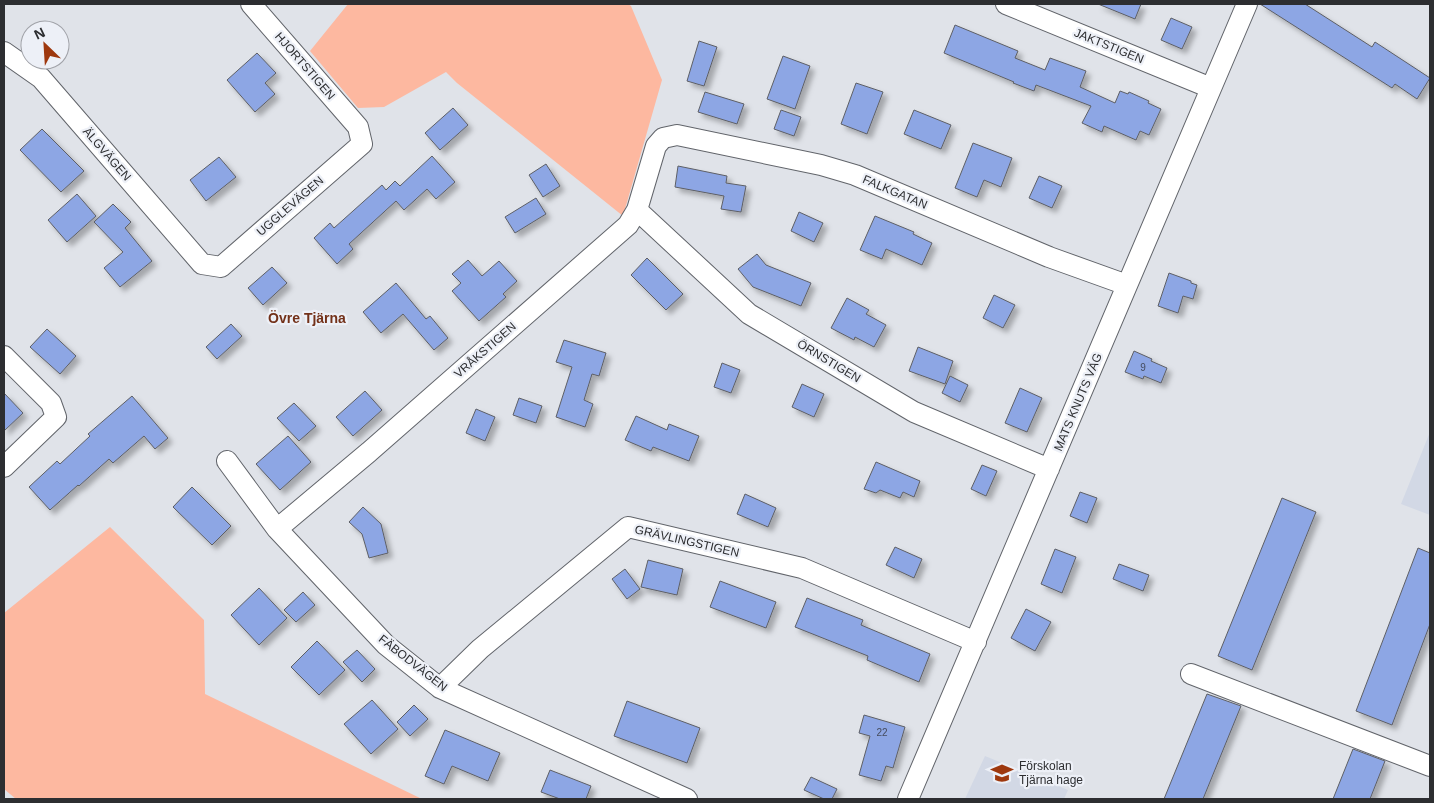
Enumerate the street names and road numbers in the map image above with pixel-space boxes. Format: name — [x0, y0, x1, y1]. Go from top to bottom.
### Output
street label: JAKTSTIGEN — [1072, 26, 1146, 66]
street label: HJORTSTIGEN — [272, 30, 338, 102]
street label: ÄLGVÄGEN — [80, 124, 134, 184]
street label: FALKGATAN — [861, 172, 929, 212]
street label: UGGLEVÄGEN — [254, 173, 326, 239]
street label: VRÅKSTIGEN — [451, 319, 519, 381]
street label: ÖRNSTIGEN — [795, 337, 863, 385]
street label: MATS KNUTS VÄG — [1051, 351, 1105, 453]
street label: GRÄVLINGSTIGEN — [633, 522, 741, 560]
street label: FÄBODVÄGEN — [376, 632, 450, 694]

